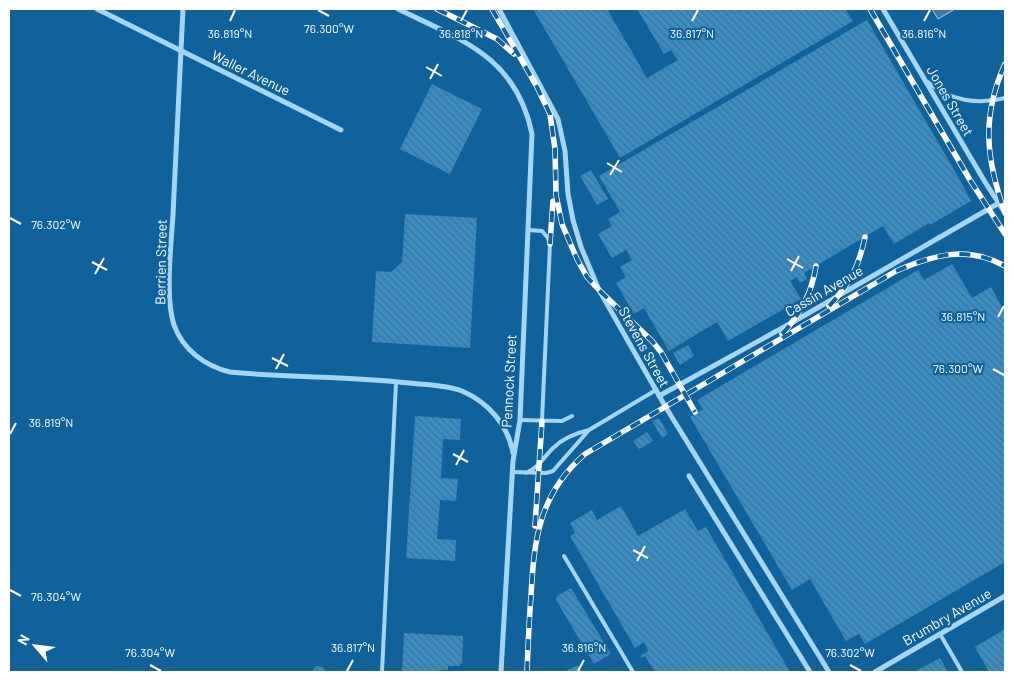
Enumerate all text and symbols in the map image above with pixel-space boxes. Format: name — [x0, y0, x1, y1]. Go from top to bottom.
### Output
text: 76.300°W — [304, 21, 354, 35]
text: 36.819°N — [208, 26, 252, 40]
text: 36.818°N — [439, 26, 483, 40]
text: 36.817°N — [670, 26, 714, 40]
text: 36.816°N — [902, 26, 946, 40]
street label: Waller Avenue — [209, 46, 293, 99]
street label: Jones Street — [924, 63, 977, 139]
text: 76.302°W — [31, 217, 81, 231]
street label: Berrien Street — [151, 219, 170, 305]
street label: Cassin Avenue — [782, 261, 866, 320]
street label: Stevens Street — [615, 303, 674, 390]
text: 36.815°N — [941, 309, 985, 323]
street label: Pennock Street — [498, 334, 519, 428]
text: 76.300°W — [933, 361, 983, 375]
text: 36.819°N — [29, 415, 73, 429]
street label: Brumbry Avenue — [899, 584, 994, 649]
text: 76.304°W — [31, 589, 81, 603]
north arrow — [10, 621, 60, 671]
text: N — [13, 632, 33, 648]
text: 36.817°N — [331, 640, 375, 654]
text: 36.816°N — [562, 640, 606, 654]
text: 76.304°W — [125, 645, 175, 659]
text: 76.302°W — [825, 645, 875, 659]

